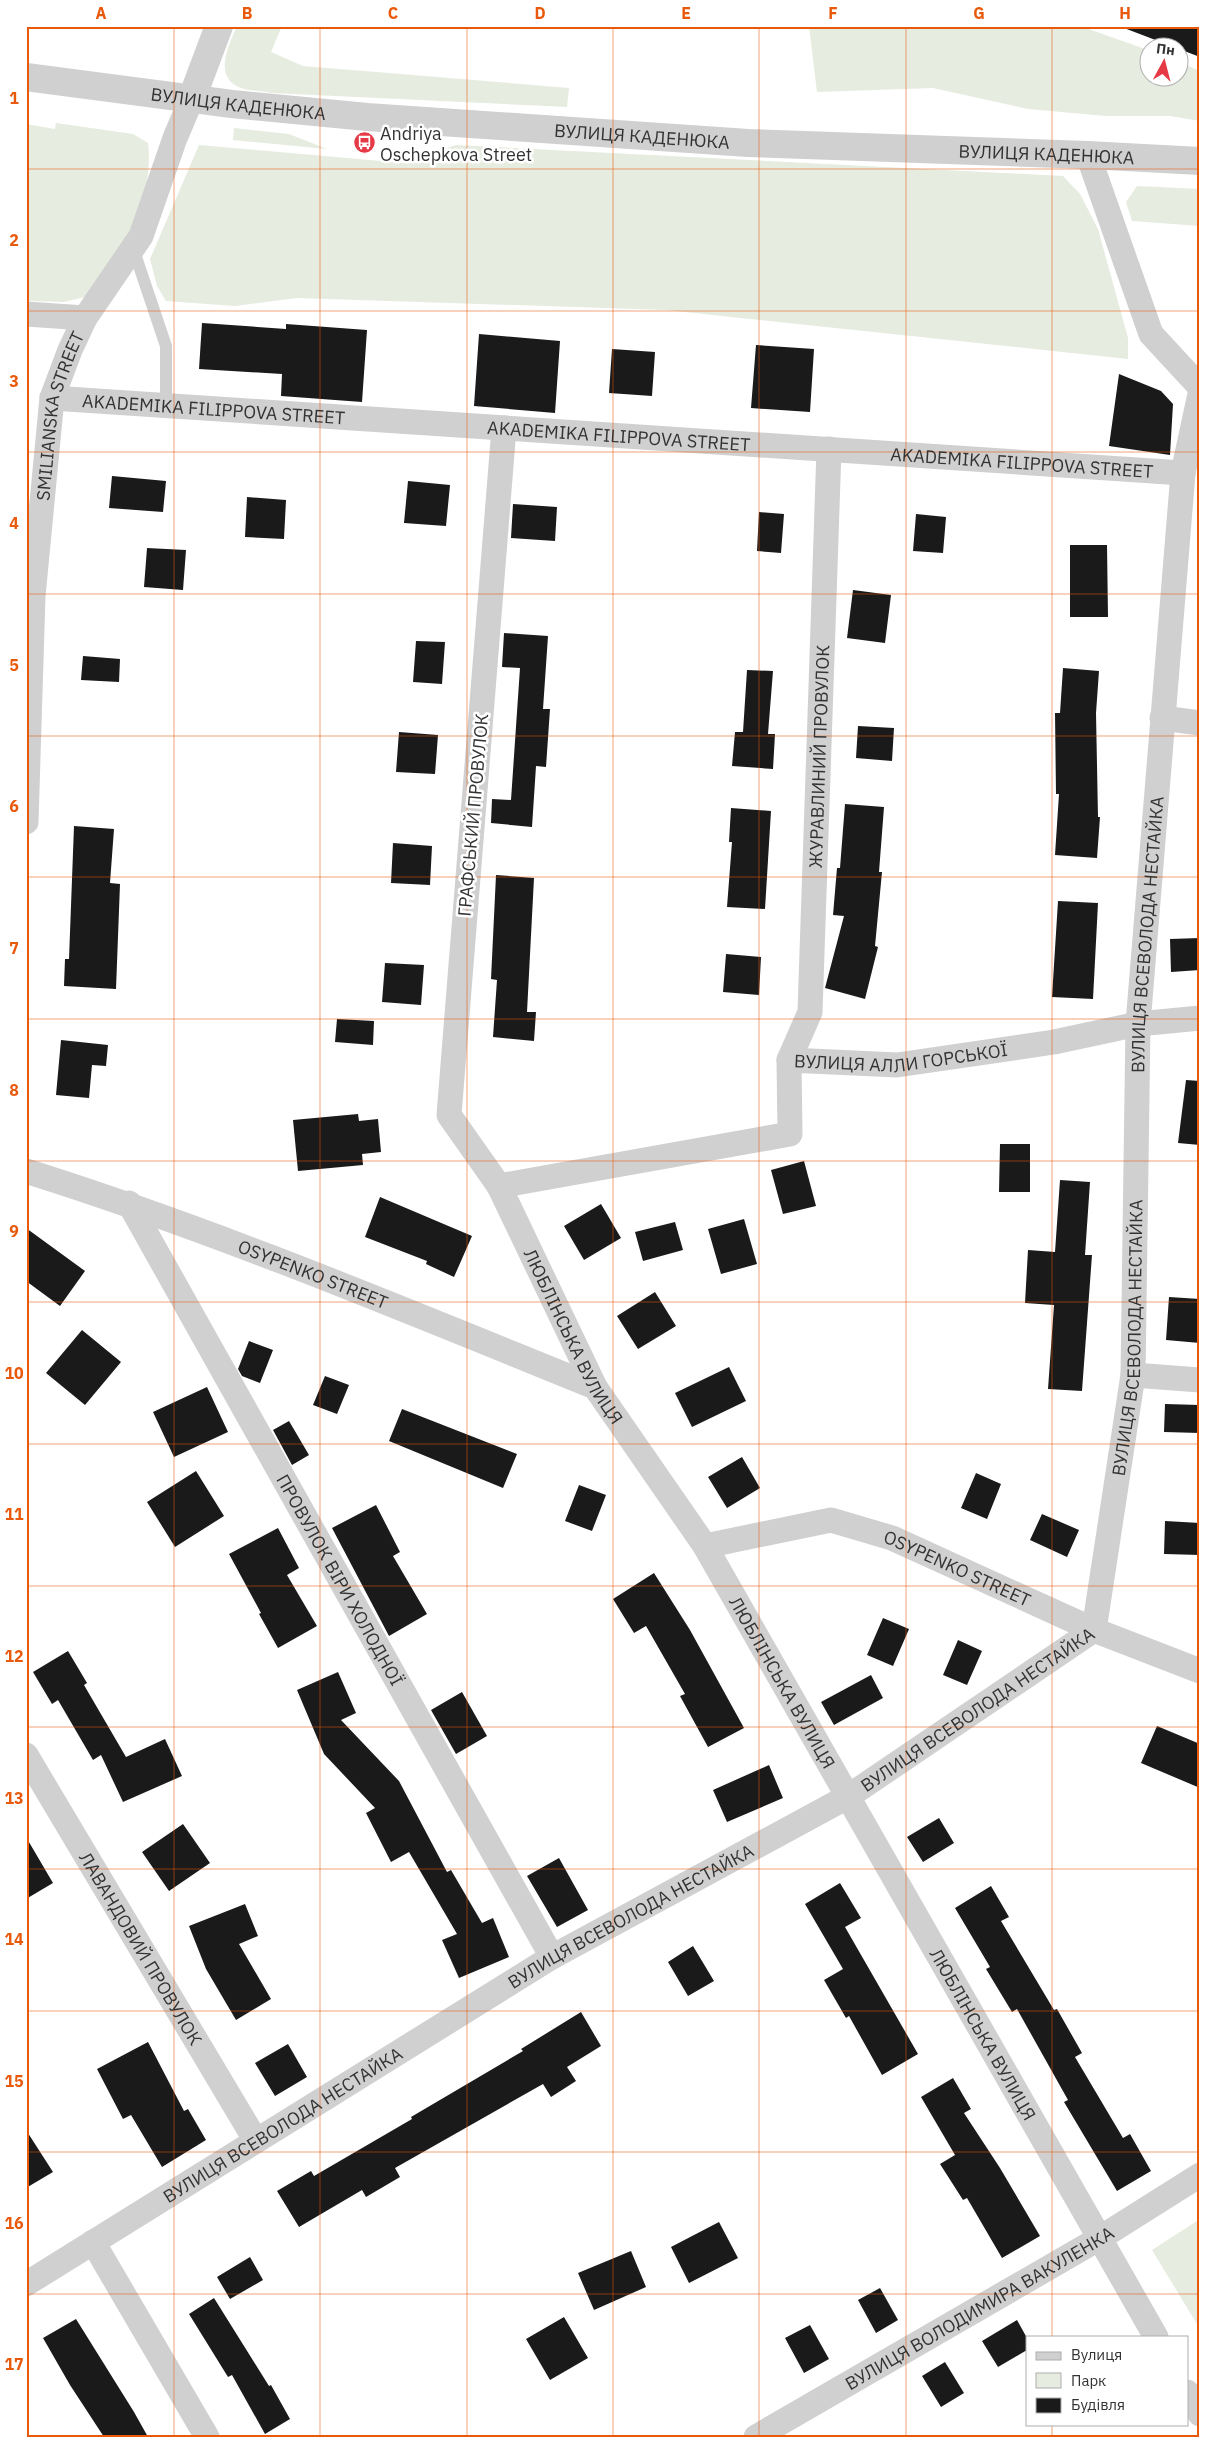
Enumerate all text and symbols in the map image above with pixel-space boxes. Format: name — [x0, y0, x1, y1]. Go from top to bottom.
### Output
text: A — [96, 3, 107, 23]
text: B — [242, 3, 253, 23]
text: C — [388, 3, 398, 23]
text: D — [534, 3, 546, 23]
text: E — [681, 3, 691, 23]
text: F — [828, 3, 838, 23]
text: G — [973, 3, 985, 23]
text: H — [1119, 3, 1131, 23]
north arrow — [1138, 38, 1188, 88]
text: Пн — [1155, 39, 1176, 59]
street label: ВУЛИЦЯ КАДЕНЮКА — [149, 82, 327, 125]
text: 1 — [9, 88, 19, 108]
street label: ВУЛИЦЯ КАДЕНЮКА — [553, 118, 731, 153]
place label: Andriya Oschepkova Street — [380, 122, 532, 166]
bus stop icon: Andriya Oschepkova Street — [352, 131, 376, 155]
street label: ВУЛИЦЯ КАДЕНЮКА — [958, 139, 1136, 169]
text: 2 — [9, 230, 19, 250]
street label: SMILIANSKA STREET — [31, 327, 89, 502]
text: 3 — [9, 371, 19, 391]
street label: AKADEMIKA FILIPPOVA STREET — [81, 389, 346, 429]
street label: AKADEMIKA FILIPPOVA STREET — [487, 415, 751, 456]
street label: AKADEMIKA FILIPPOVA STREET — [890, 442, 1154, 483]
text: 4 — [9, 513, 19, 533]
street label: ЖУРАВЛИНИЙ ПРОВУЛОК — [803, 644, 834, 869]
text: 5 — [9, 655, 19, 675]
street label: ГРАФСЬКИЙ ПРОВУЛОК — [453, 712, 493, 918]
street label: ВУЛИЦЯ ВСЕВОЛОДА НЕСТАЙКА — [1126, 795, 1168, 1073]
text: 6 — [9, 796, 19, 816]
text: 7 — [9, 938, 19, 958]
street label: ВУЛИЦЯ АЛЛИ ГОРСЬКОЇ — [794, 1037, 1009, 1077]
text: 8 — [9, 1080, 19, 1100]
street label: ВУЛИЦЯ ВСЕВОЛОДА НЕСТАЙКА — [1106, 1199, 1147, 1477]
text: 9 — [9, 1221, 19, 1241]
street label: OSYPENKO STREET — [235, 1234, 391, 1314]
street label: ЛЮБЛІНСЬКА ВУЛИЦЯ — [519, 1245, 629, 1428]
text: 10 — [4, 1363, 24, 1383]
street label: ПРОВУЛОК ВІРИ ХОЛОДНОЇ — [272, 1470, 409, 1690]
text: 11 — [4, 1504, 24, 1524]
street label: OSYPENKO STREET — [881, 1525, 1035, 1611]
street label: ЛЮБЛІНСЬКА ВУЛИЦЯ — [725, 1592, 841, 1772]
street label: ВУЛИЦЯ ВСЕВОЛОДА НЕСТАЙКА — [856, 1622, 1099, 1797]
text: 12 — [4, 1646, 24, 1666]
text: 13 — [4, 1788, 24, 1808]
street label: ВУЛИЦЯ ВСЕВОЛОДА НЕСТАЙКА — [503, 1838, 758, 1993]
street label: ЛАВАНДОВИЙ ПРОВУЛОК — [75, 1847, 208, 2049]
text: 14 — [4, 1929, 24, 1949]
street label: ЛЮБЛІНСЬКА ВУЛИЦЯ — [925, 1944, 1041, 2124]
street label: ВУЛИЦЯ ВСЕВОЛОДА НЕСТАЙКА — [159, 2041, 407, 2208]
text: 15 — [4, 2071, 24, 2091]
text: 16 — [4, 2213, 24, 2233]
street label: ВУЛИЦЯ ВОЛОДИМИРА ВАКУЛЕНКА — [841, 2221, 1118, 2395]
legend — [1026, 2336, 1188, 2426]
text: Вулиця — [1071, 2345, 1122, 2364]
text: 17 — [4, 2354, 24, 2374]
text: Парк — [1071, 2371, 1106, 2390]
text: Будівля — [1071, 2395, 1125, 2414]

